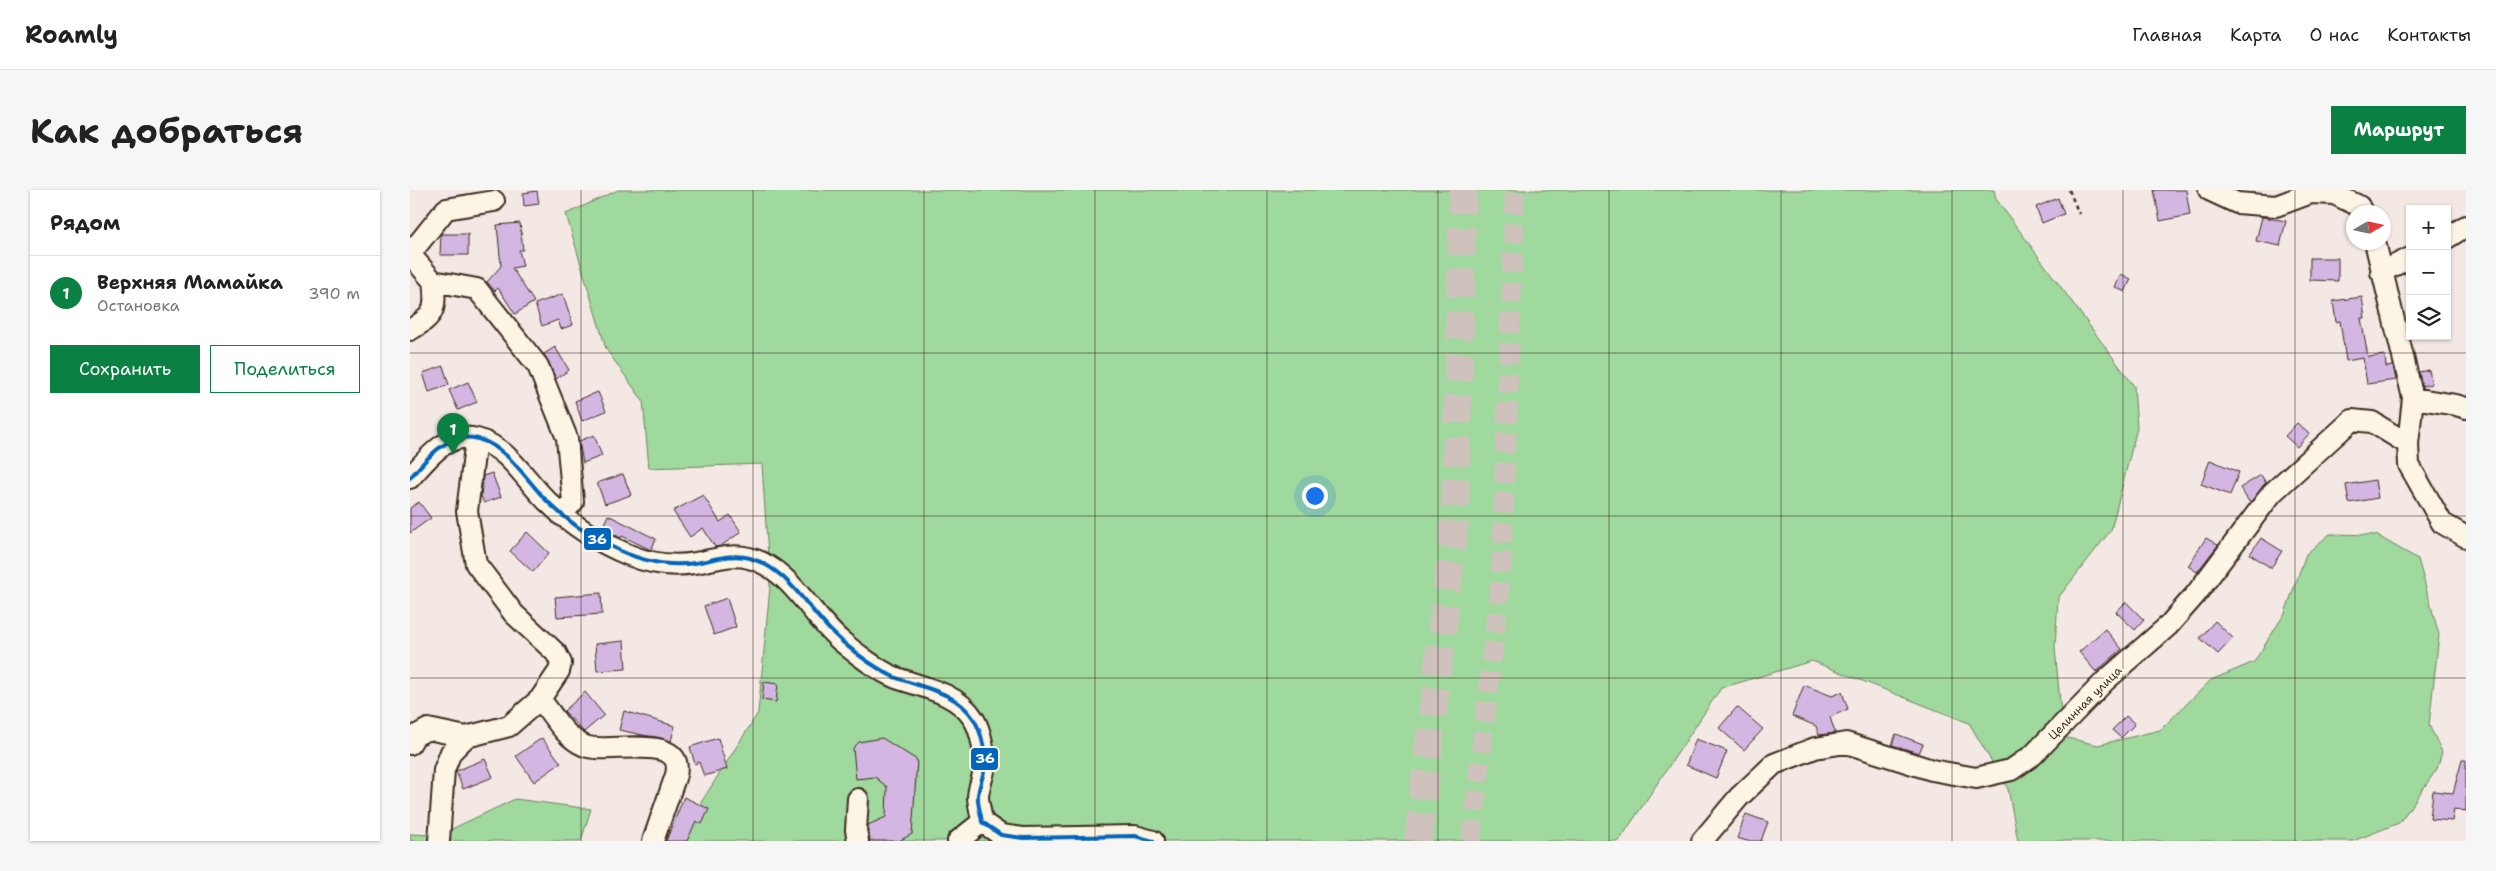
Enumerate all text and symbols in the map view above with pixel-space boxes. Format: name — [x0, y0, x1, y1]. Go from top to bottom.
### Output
text: Roamly — [25, 19, 118, 51]
text: Главная — [2132, 23, 2202, 47]
text: Карта — [2230, 23, 2282, 47]
text: О нас — [2310, 23, 2359, 47]
text: Контакты — [2387, 23, 2471, 47]
button: Маршрут — [2331, 106, 2466, 154]
text: Как добраться — [30, 107, 303, 154]
north arrow — [2346, 205, 2391, 250]
map controls — [2406, 205, 2451, 340]
button: + — [2406, 205, 2451, 250]
text: Рядом — [50, 209, 120, 237]
button: − — [2406, 250, 2451, 295]
text: Верхняя Мамайка — [97, 270, 283, 295]
text: 1 — [62, 283, 70, 304]
text: 390 m — [308, 283, 360, 304]
text: Остановка — [97, 295, 180, 316]
button: layers — [2406, 295, 2451, 340]
button: Сохранить — [50, 345, 200, 393]
button: Поделиться — [210, 345, 360, 393]
pin: 1 — [437, 413, 469, 454]
your location — [1302, 483, 1328, 509]
line badge: 36 — [583, 527, 612, 551]
text: 36 — [587, 530, 607, 548]
street label: Целинная улица — [2045, 662, 2126, 743]
line badge: 36 — [970, 747, 999, 771]
text: 36 — [975, 749, 995, 767]

